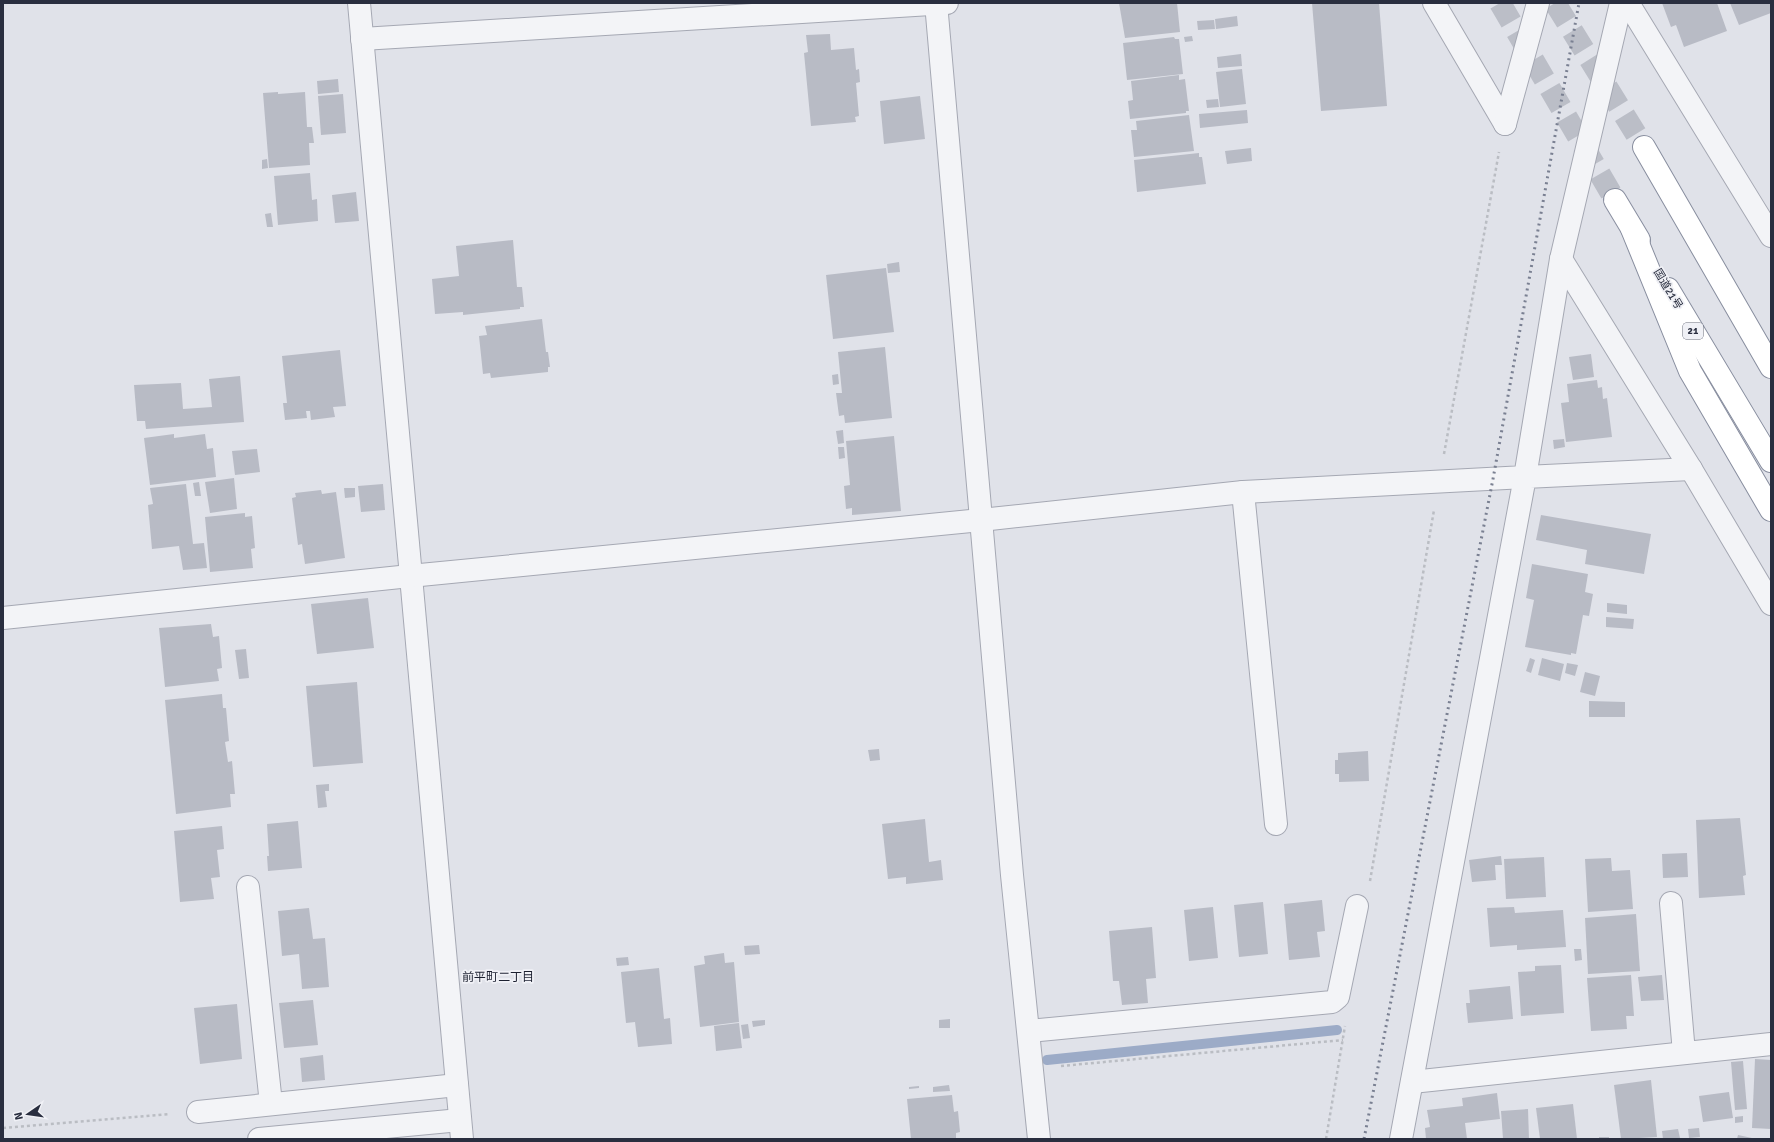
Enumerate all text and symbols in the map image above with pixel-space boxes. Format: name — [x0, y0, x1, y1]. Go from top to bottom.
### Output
street label: 国道21号 — [1651, 266, 1685, 312]
road number: 21 — [1683, 323, 1703, 339]
district label: 前平町二丁目 — [462, 970, 534, 985]
north arrow — [8, 1094, 48, 1134]
text: N — [12, 1111, 26, 1121]

